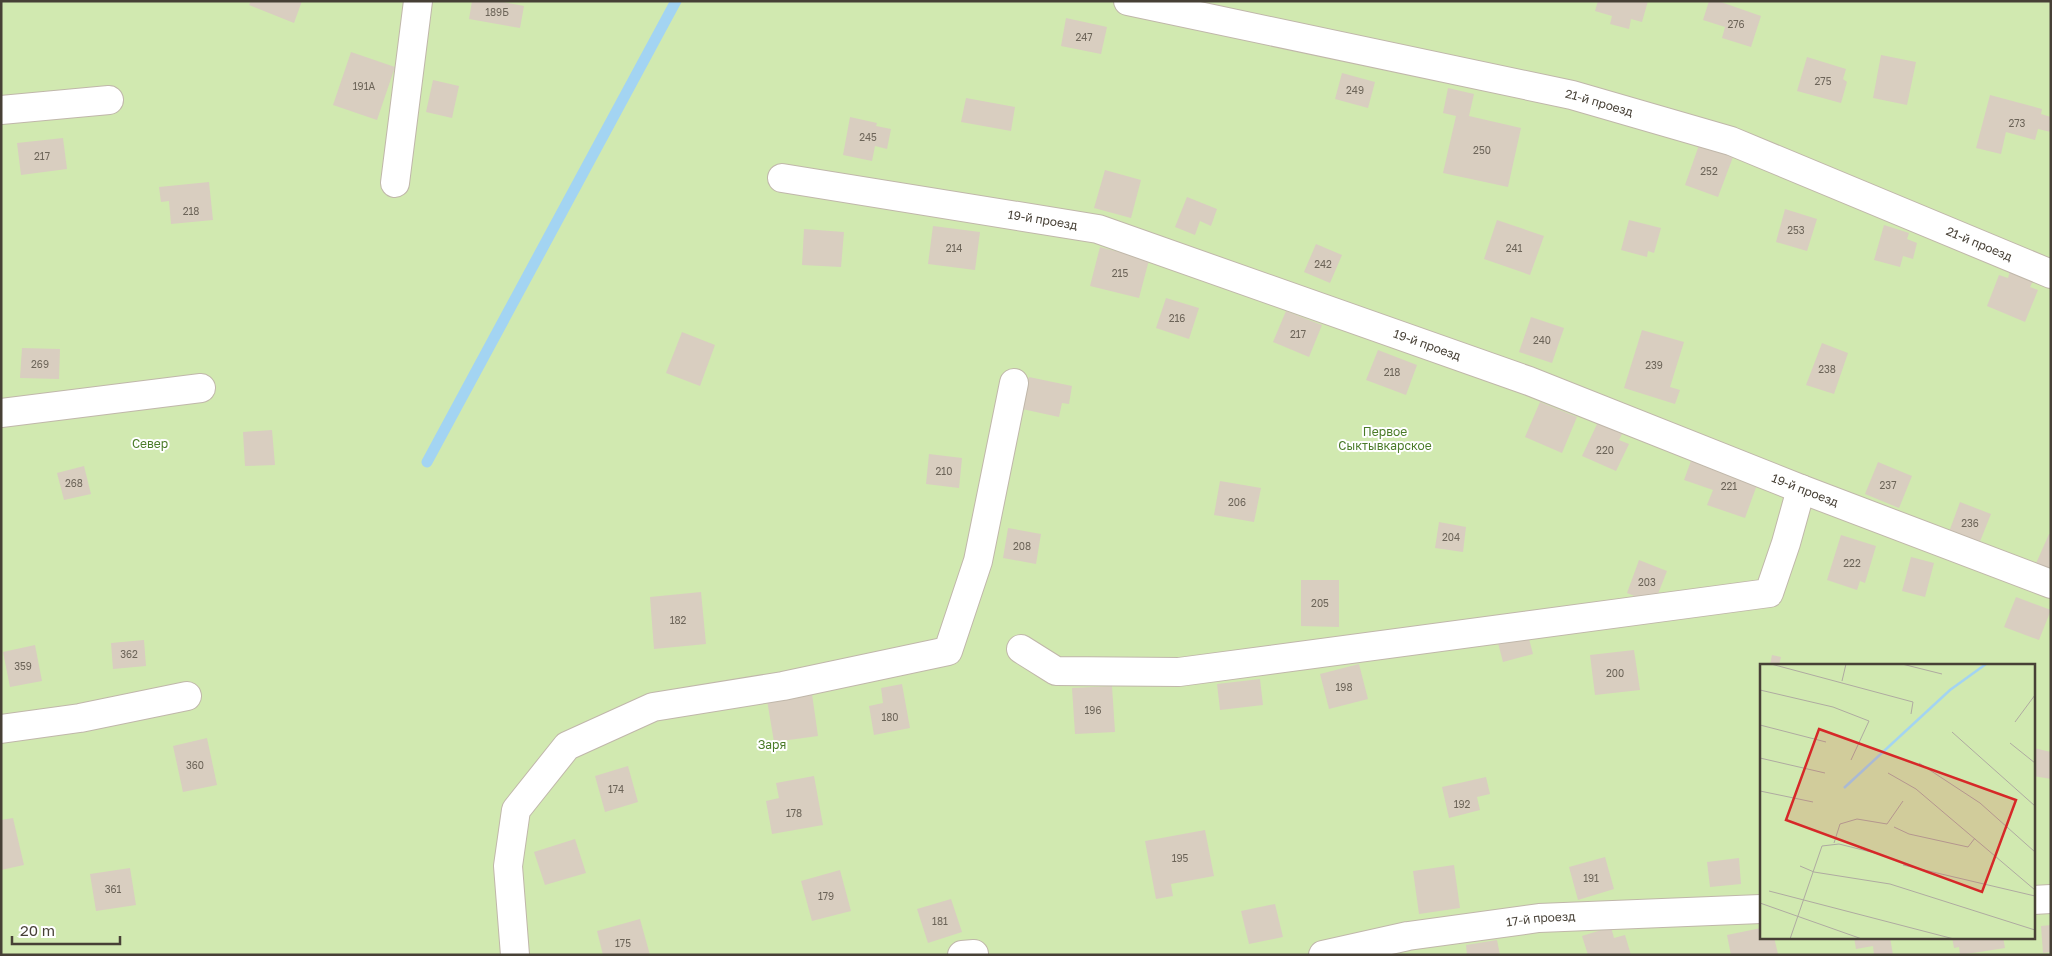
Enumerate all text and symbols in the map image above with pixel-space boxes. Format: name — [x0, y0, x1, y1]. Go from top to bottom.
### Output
house number: 189Б — [485, 6, 509, 18]
house number: 276 — [1727, 18, 1745, 30]
house number: 247 — [1075, 31, 1093, 43]
house number: 275 — [1815, 75, 1832, 87]
house number: 191А — [353, 80, 376, 92]
house number: 249 — [1346, 84, 1364, 96]
street label: 21-й проезд — [1564, 86, 1635, 119]
house number: 273 — [2009, 117, 2026, 129]
house number: 245 — [859, 131, 877, 143]
house number: 250 — [1473, 144, 1491, 156]
house number: 217 — [34, 150, 50, 162]
house number: 252 — [1700, 165, 1718, 177]
house number: 218 — [183, 205, 199, 217]
street label: 19-й проезд — [1007, 207, 1079, 233]
street label: 21-й проезд — [1944, 223, 2014, 264]
house number: 253 — [1787, 224, 1805, 236]
house number: 214 — [946, 242, 962, 254]
house number: 241 — [1506, 242, 1523, 254]
house number: 242 — [1314, 258, 1332, 270]
house number: 215 — [1112, 267, 1128, 279]
house number: 216 — [1169, 312, 1185, 324]
street label: 19-й проезд — [1392, 326, 1463, 363]
house number: 217 — [1290, 328, 1306, 340]
house number: 240 — [1533, 334, 1551, 346]
house number: 269 — [31, 358, 49, 370]
house number: 239 — [1645, 359, 1663, 371]
house number: 238 — [1818, 363, 1836, 375]
house number: 218 — [1384, 366, 1400, 378]
park label: Первое Сыктывкарское — [1338, 424, 1432, 453]
park label: Север — [132, 436, 168, 451]
house number: 220 — [1596, 444, 1614, 456]
house number: 210 — [936, 465, 952, 477]
street label: 19-й проезд — [1770, 470, 1841, 510]
house number: 268 — [65, 477, 83, 489]
house number: 237 — [1880, 479, 1896, 491]
house number: 221 — [1721, 480, 1737, 492]
house number: 206 — [1228, 496, 1246, 508]
house number: 236 — [1961, 517, 1979, 529]
house number: 204 — [1442, 531, 1460, 543]
house number: 208 — [1013, 540, 1031, 552]
house number: 222 — [1843, 557, 1861, 569]
house number: 203 — [1638, 576, 1656, 588]
house number: 205 — [1311, 597, 1329, 609]
house number: 182 — [670, 614, 687, 626]
house number: 362 — [120, 648, 138, 660]
house number: 359 — [14, 660, 32, 672]
inset map — [1760, 664, 2034, 938]
house number: 200 — [1606, 667, 1624, 679]
house number: 198 — [1336, 681, 1353, 693]
house number: 196 — [1085, 704, 1101, 716]
house number: 180 — [881, 711, 899, 723]
park label: Заря — [758, 737, 786, 752]
house number: 360 — [186, 759, 204, 771]
house number: 174 — [608, 783, 624, 795]
house number: 192 — [1454, 798, 1471, 810]
house number: 178 — [786, 807, 802, 819]
house number: 195 — [1172, 852, 1189, 864]
house number: 191 — [1583, 872, 1599, 884]
house number: 361 — [105, 883, 122, 895]
house number: 179 — [818, 890, 834, 902]
street label: 17-й проезд — [1505, 909, 1576, 929]
scale bar — [12, 914, 120, 946]
house number: 181 — [932, 915, 948, 927]
text: 20 m — [20, 921, 55, 939]
house number: 175 — [615, 937, 631, 949]

